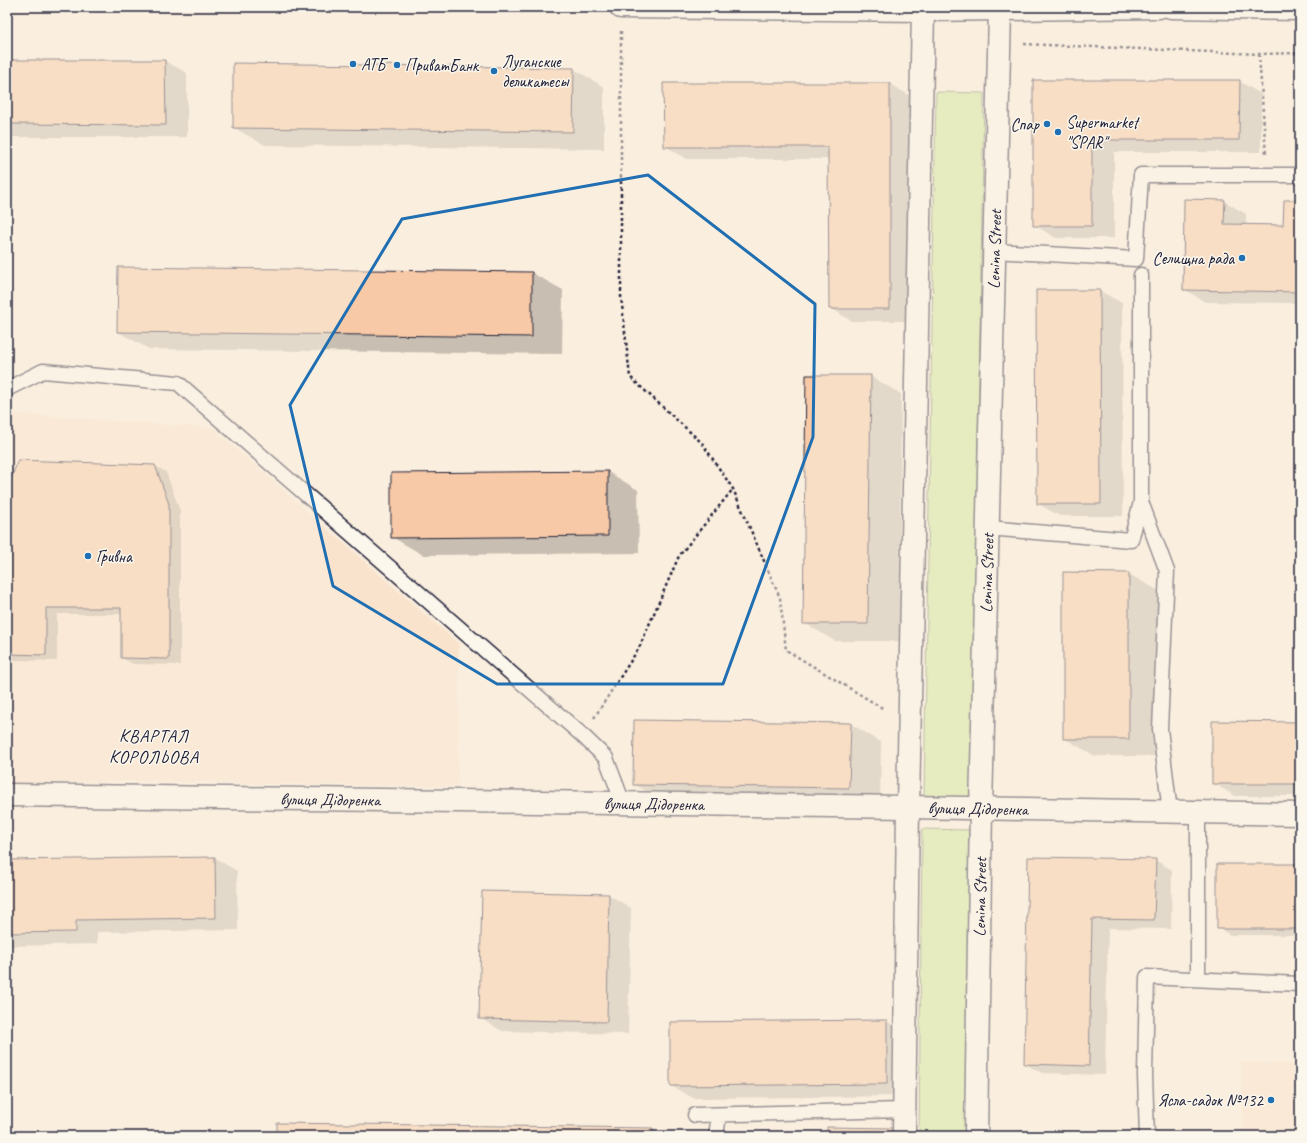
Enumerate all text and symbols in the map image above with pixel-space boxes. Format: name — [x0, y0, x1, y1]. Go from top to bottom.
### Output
place label: Луганские деликатесы — [502, 51, 570, 92]
place label: АТБ — [361, 54, 388, 75]
place label: ПриватБанк — [405, 55, 480, 76]
marker: АТБ — [348, 59, 358, 69]
marker: ПриватБанк — [392, 60, 402, 70]
marker: Луганские деликатесы — [489, 66, 499, 76]
place label: Supermarket "SPAR" — [1066, 112, 1141, 153]
place label: Спар — [1010, 114, 1041, 135]
marker: Спар — [1042, 119, 1052, 129]
marker: Supermarket "SPAR" — [1053, 127, 1063, 137]
street label: Lenina Street — [983, 207, 1006, 289]
place label: Селищна рада — [1153, 248, 1235, 269]
marker: Селищна рада — [1237, 253, 1247, 263]
street label: Lenina Street — [975, 531, 998, 613]
place label: Гривна — [96, 546, 133, 567]
marker: Гривна — [83, 551, 93, 561]
district label: КВАРТАЛ КОРОЛЬОВА — [109, 725, 199, 768]
street label: вулиця Дідоренка — [280, 788, 382, 810]
street label: вулиця Дідоренка — [604, 792, 706, 815]
street label: вулиця Дідоренка — [928, 797, 1030, 820]
street label: Lenina Street — [969, 855, 991, 937]
place label: Ясла-садок №132 — [1157, 1090, 1264, 1111]
marker: Ясла-садок №132 — [1266, 1095, 1276, 1105]

